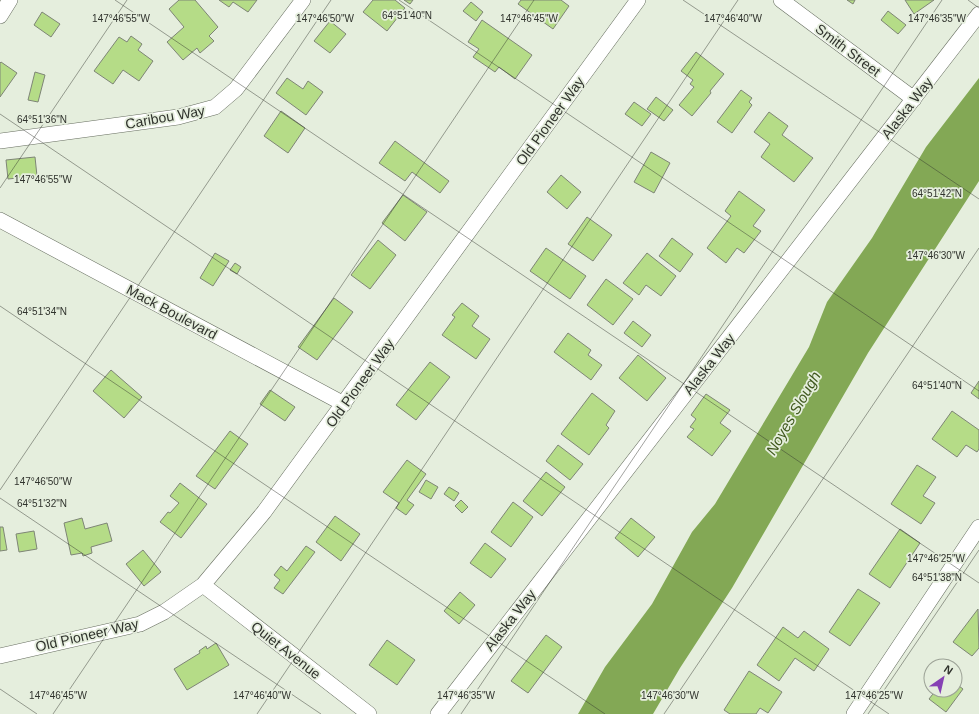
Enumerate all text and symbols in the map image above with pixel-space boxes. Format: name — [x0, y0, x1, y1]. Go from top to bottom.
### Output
text: 64°51'40"N — [382, 10, 432, 21]
text: 147°46'55"W — [92, 13, 150, 24]
text: 147°46'50"W — [296, 13, 354, 24]
text: 147°46'45"W — [500, 13, 558, 24]
text: 147°46'40"W — [704, 13, 762, 24]
text: 147°46'35"W — [908, 13, 966, 24]
street label: Smith Street — [812, 20, 884, 80]
street label: Old Pioneer Way — [513, 74, 587, 168]
street label: Alaska Way — [878, 74, 936, 142]
street label: Caribou Way — [124, 102, 206, 132]
text: 64°51'36"N — [17, 114, 67, 125]
text: 147°46'55"W — [14, 174, 72, 185]
text: 64°51'42"N — [912, 188, 962, 199]
text: 147°46'30"W — [907, 250, 965, 261]
street label: Mack Boulevard — [124, 281, 220, 343]
text: 64°51'34"N — [17, 306, 67, 317]
street label: Alaska Way — [680, 330, 738, 398]
street label: Old Pioneer Way — [323, 336, 397, 430]
water label: Noyes Slough — [762, 368, 824, 458]
text: 64°51'40"N — [912, 380, 962, 391]
text: 147°46'50"W — [14, 476, 72, 487]
text: 64°51'32"N — [17, 498, 67, 509]
text: 147°46'25"W — [907, 553, 965, 564]
text: 64°51'38"N — [912, 572, 962, 583]
street label: Alaska Way — [481, 586, 539, 654]
street label: Old Pioneer Way — [34, 615, 140, 655]
street label: Quiet Avenue — [248, 618, 324, 682]
north arrow — [923, 658, 963, 698]
text: N — [942, 663, 955, 677]
text: 147°46'45"W — [29, 690, 87, 701]
text: 147°46'40"W — [233, 690, 291, 701]
text: 147°46'35"W — [437, 690, 495, 701]
text: 147°46'30"W — [641, 690, 699, 701]
text: 147°46'25"W — [845, 690, 903, 701]

